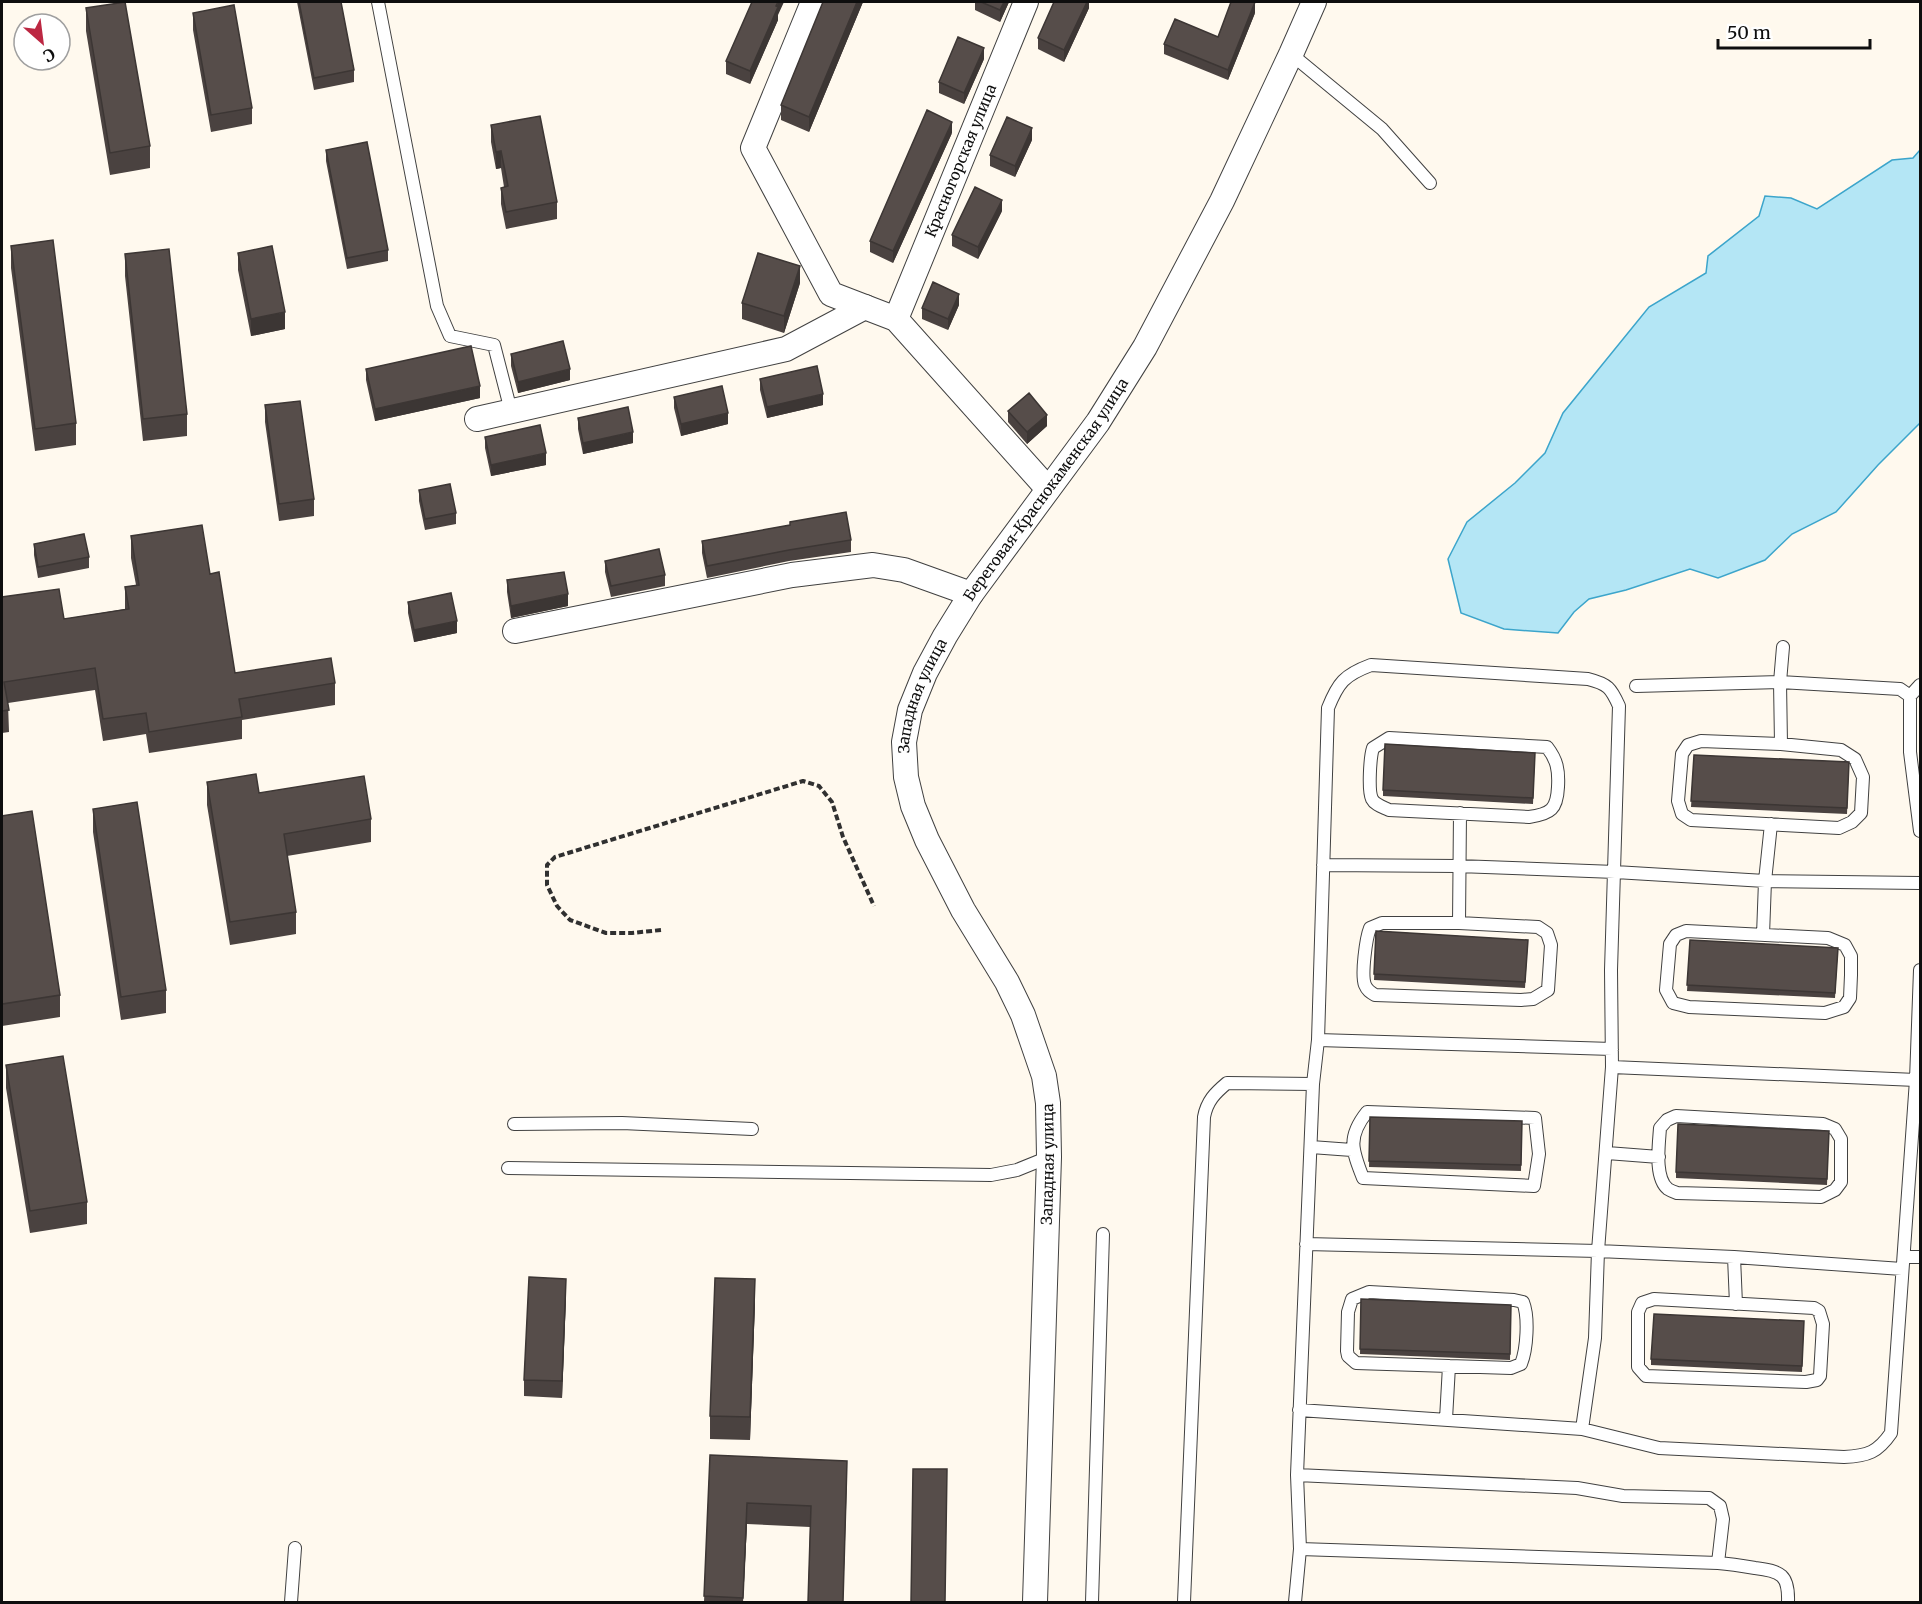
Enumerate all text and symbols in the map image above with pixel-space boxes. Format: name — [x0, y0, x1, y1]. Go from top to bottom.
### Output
north arrow — [12, 12, 72, 72]
scale bar — [1718, 12, 1870, 50]
text: 50 m — [1727, 21, 1771, 44]
text: С — [40, 44, 58, 67]
street label: Красногорская улица — [921, 81, 1000, 240]
street label: Береговая-Краснокаменская улица — [959, 374, 1132, 604]
street label: Западная улица — [894, 635, 951, 754]
street label: Западная улица — [1037, 1103, 1058, 1225]

